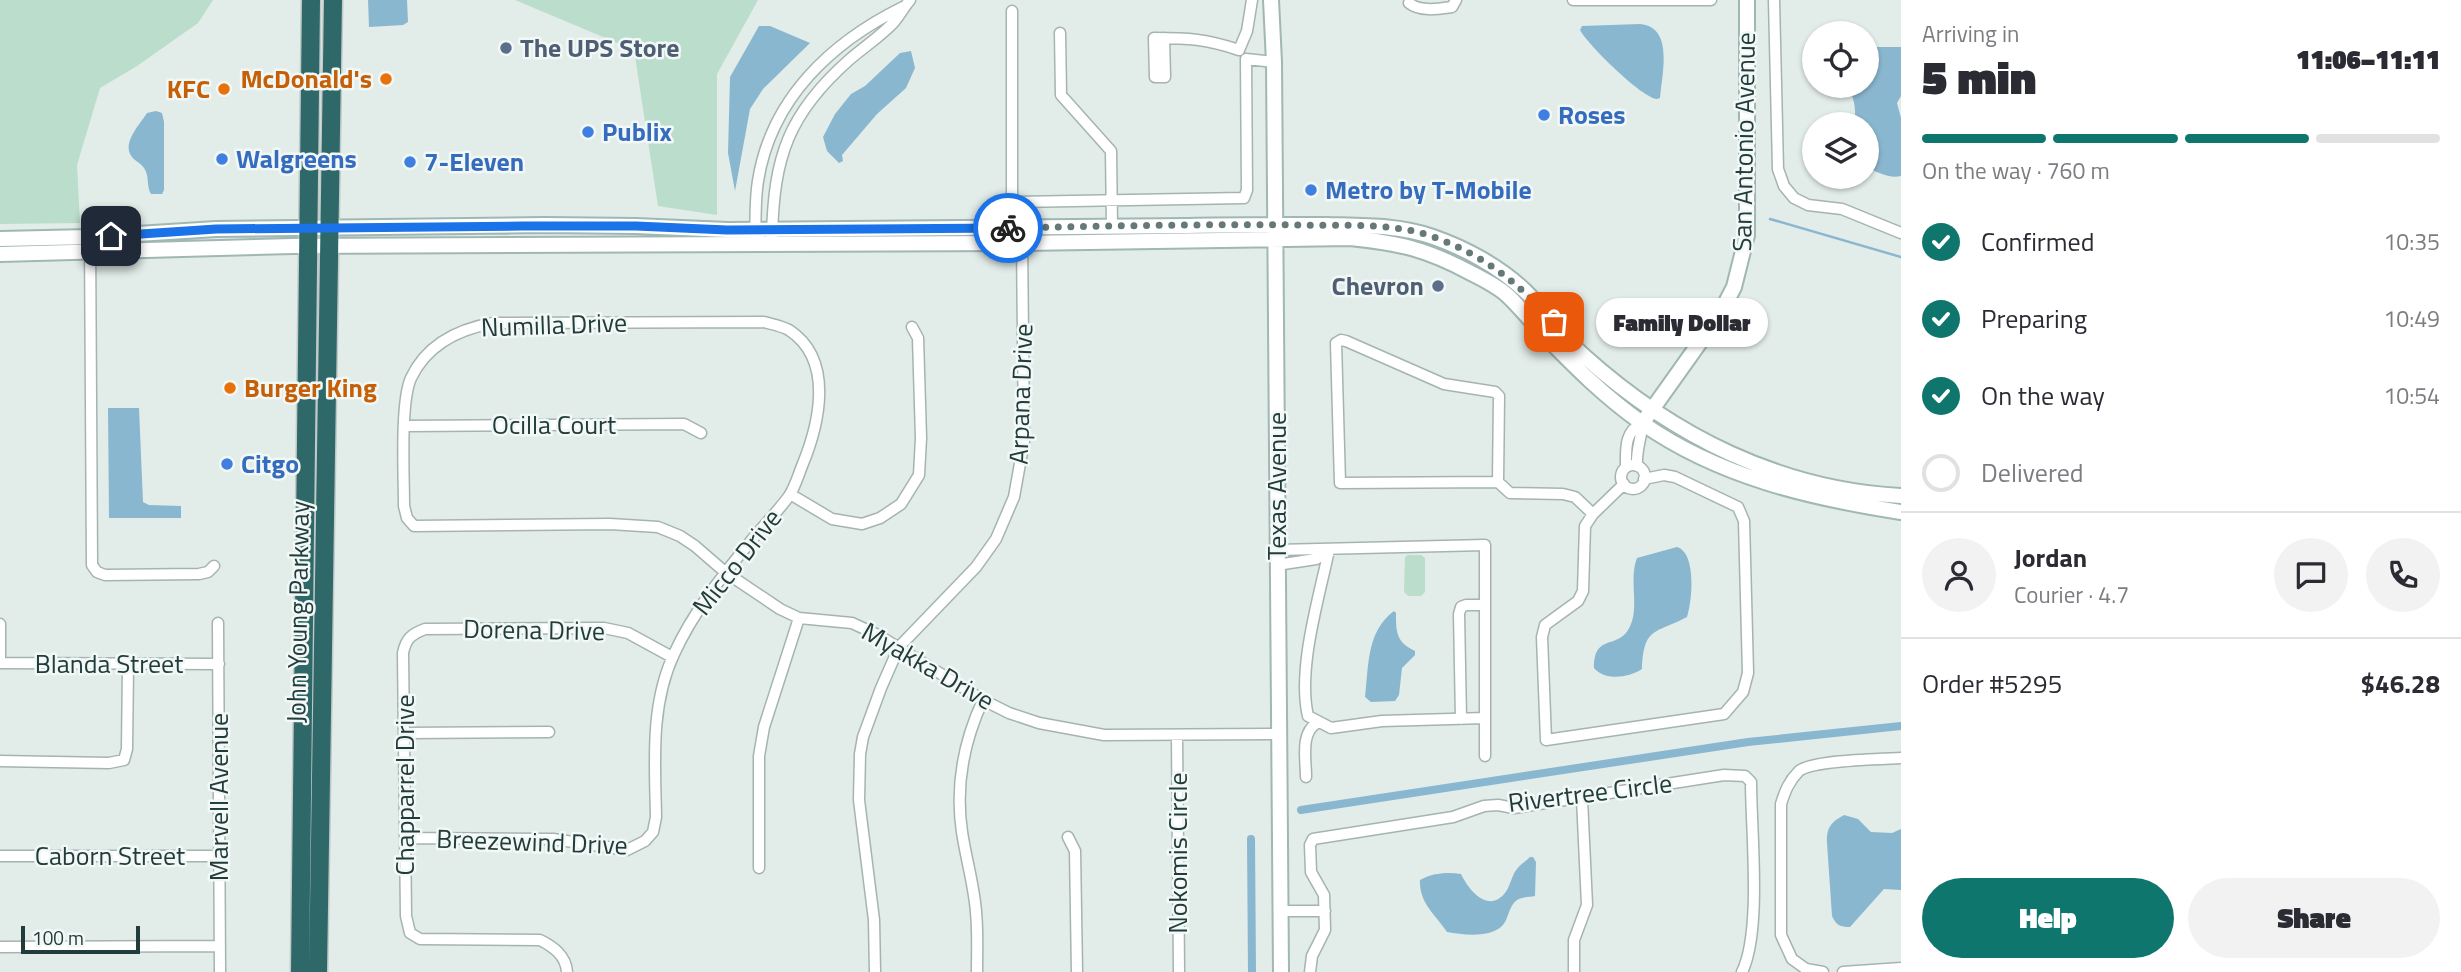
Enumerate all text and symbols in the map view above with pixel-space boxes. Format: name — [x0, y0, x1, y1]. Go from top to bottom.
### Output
text: Arriving in — [1922, 16, 2019, 51]
map controls — [1802, 21, 1879, 189]
button: locate — [1802, 21, 1879, 98]
place label: The UPS Store — [520, 28, 679, 67]
street label: San Antonio Avenue — [1722, 32, 1765, 252]
marker: The UPS Store — [498, 40, 514, 56]
text: 11:06–11:11 — [2296, 40, 2440, 79]
text: 5 min — [1922, 42, 2036, 112]
place label: McDonald's — [240, 59, 372, 98]
place label: KFC — [167, 69, 210, 108]
marker: McDonald's — [378, 71, 394, 87]
marker: KFC — [216, 81, 232, 97]
place label: Roses — [1558, 95, 1626, 134]
marker: Roses — [1536, 107, 1552, 123]
place label: Publix — [602, 112, 672, 151]
button: layers — [1802, 112, 1879, 189]
marker: Publix — [580, 124, 596, 140]
place label: Walgreens — [236, 139, 357, 178]
place label: 7-Eleven — [424, 142, 524, 181]
marker: Walgreens — [214, 151, 230, 167]
text: On the way · 760 m — [1922, 153, 2110, 188]
marker: 7-Eleven — [402, 154, 418, 170]
place label: Metro by T-Mobile — [1325, 170, 1532, 209]
marker: Metro by T-Mobile — [1303, 182, 1319, 198]
courier — [973, 193, 1043, 263]
pin — [81, 206, 141, 266]
icon: bike — [989, 209, 1027, 247]
icon: home — [92, 217, 130, 255]
text: Confirmed — [1981, 222, 2095, 261]
icon: check — [1922, 223, 1960, 261]
text: 10:35 — [2383, 224, 2440, 259]
place label: Chevron — [1332, 266, 1424, 305]
marker: Chevron — [1430, 278, 1446, 294]
pin — [1524, 292, 1584, 352]
callout: Family Dollar — [1596, 298, 1768, 346]
text: Preparing — [1981, 299, 2087, 338]
icon: check — [1922, 300, 1960, 338]
text: 10:49 — [2383, 301, 2440, 336]
street label: Numilla Drive — [480, 302, 628, 347]
icon: bag — [1535, 303, 1573, 341]
text: Family Dollar — [1614, 305, 1750, 340]
street label: Arpana Drive — [999, 323, 1042, 465]
place label: Burger King — [244, 368, 377, 407]
text: On the way — [1981, 376, 2105, 415]
icon: check — [1922, 377, 1960, 415]
text: 10:54 — [2383, 378, 2440, 413]
marker: Burger King — [222, 380, 238, 396]
street label: Ocilla Court — [492, 405, 616, 444]
street label: Texas Avenue — [1257, 412, 1296, 560]
place label: Citgo — [241, 444, 299, 483]
text: Delivered — [1981, 453, 2084, 492]
marker: Citgo — [219, 456, 235, 472]
street label: John Young Parkway — [276, 500, 319, 724]
street label: Micco Drive — [682, 500, 791, 623]
button: person — [1922, 538, 1996, 612]
text: Jordan — [2014, 538, 2087, 577]
button: chat — [2274, 538, 2348, 612]
button: phone — [2366, 538, 2440, 612]
text: Courier · 4.7 — [2014, 577, 2129, 612]
street label: Dorena Drive — [463, 609, 605, 650]
street label: Myakka Drive — [855, 612, 1002, 719]
street label: Blanda Street — [35, 644, 183, 683]
text: Order #5295 — [1922, 664, 2062, 703]
text: $46.28 — [2361, 664, 2440, 703]
street label: Chapparrel Drive — [385, 694, 424, 876]
street label: Marvell Avenue — [199, 713, 238, 881]
street label: Rivertree Circle — [1506, 763, 1674, 822]
street label: Nokomis Circle — [1158, 772, 1197, 934]
street label: Breezewind Drive — [436, 819, 628, 864]
street label: Caborn Street — [35, 836, 185, 875]
button: Help — [1922, 878, 2174, 958]
button: Share — [2188, 878, 2440, 958]
scale bar — [21, 923, 140, 955]
text: 100 m — [32, 923, 84, 952]

